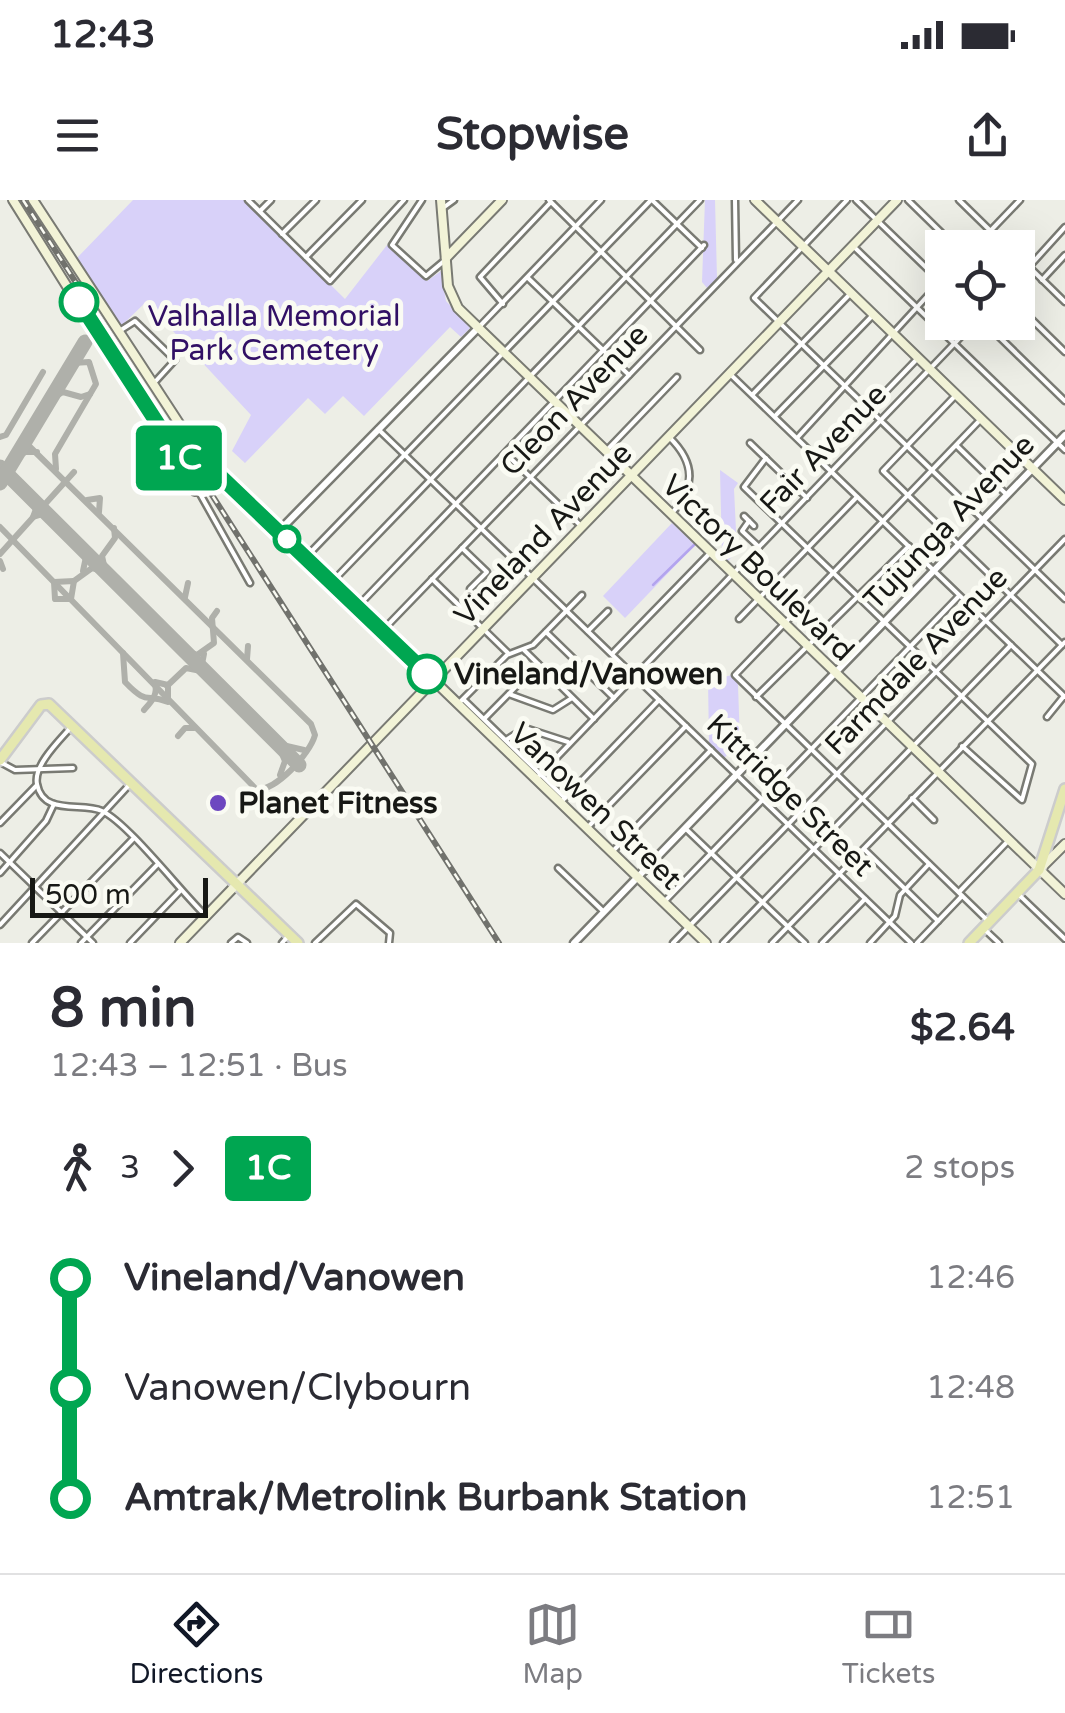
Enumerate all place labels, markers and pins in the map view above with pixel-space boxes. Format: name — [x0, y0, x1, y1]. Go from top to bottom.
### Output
unlabelled marker — [60, 283, 98, 321]
unlabelled marker — [274, 526, 300, 552]
marker: Vineland/Vanowen — [408, 655, 446, 693]
place label: Vineland/Vanowen — [454, 656, 723, 693]
place label: Planet Fitness — [238, 785, 438, 822]
marker: Planet Fitness — [207, 792, 229, 814]

